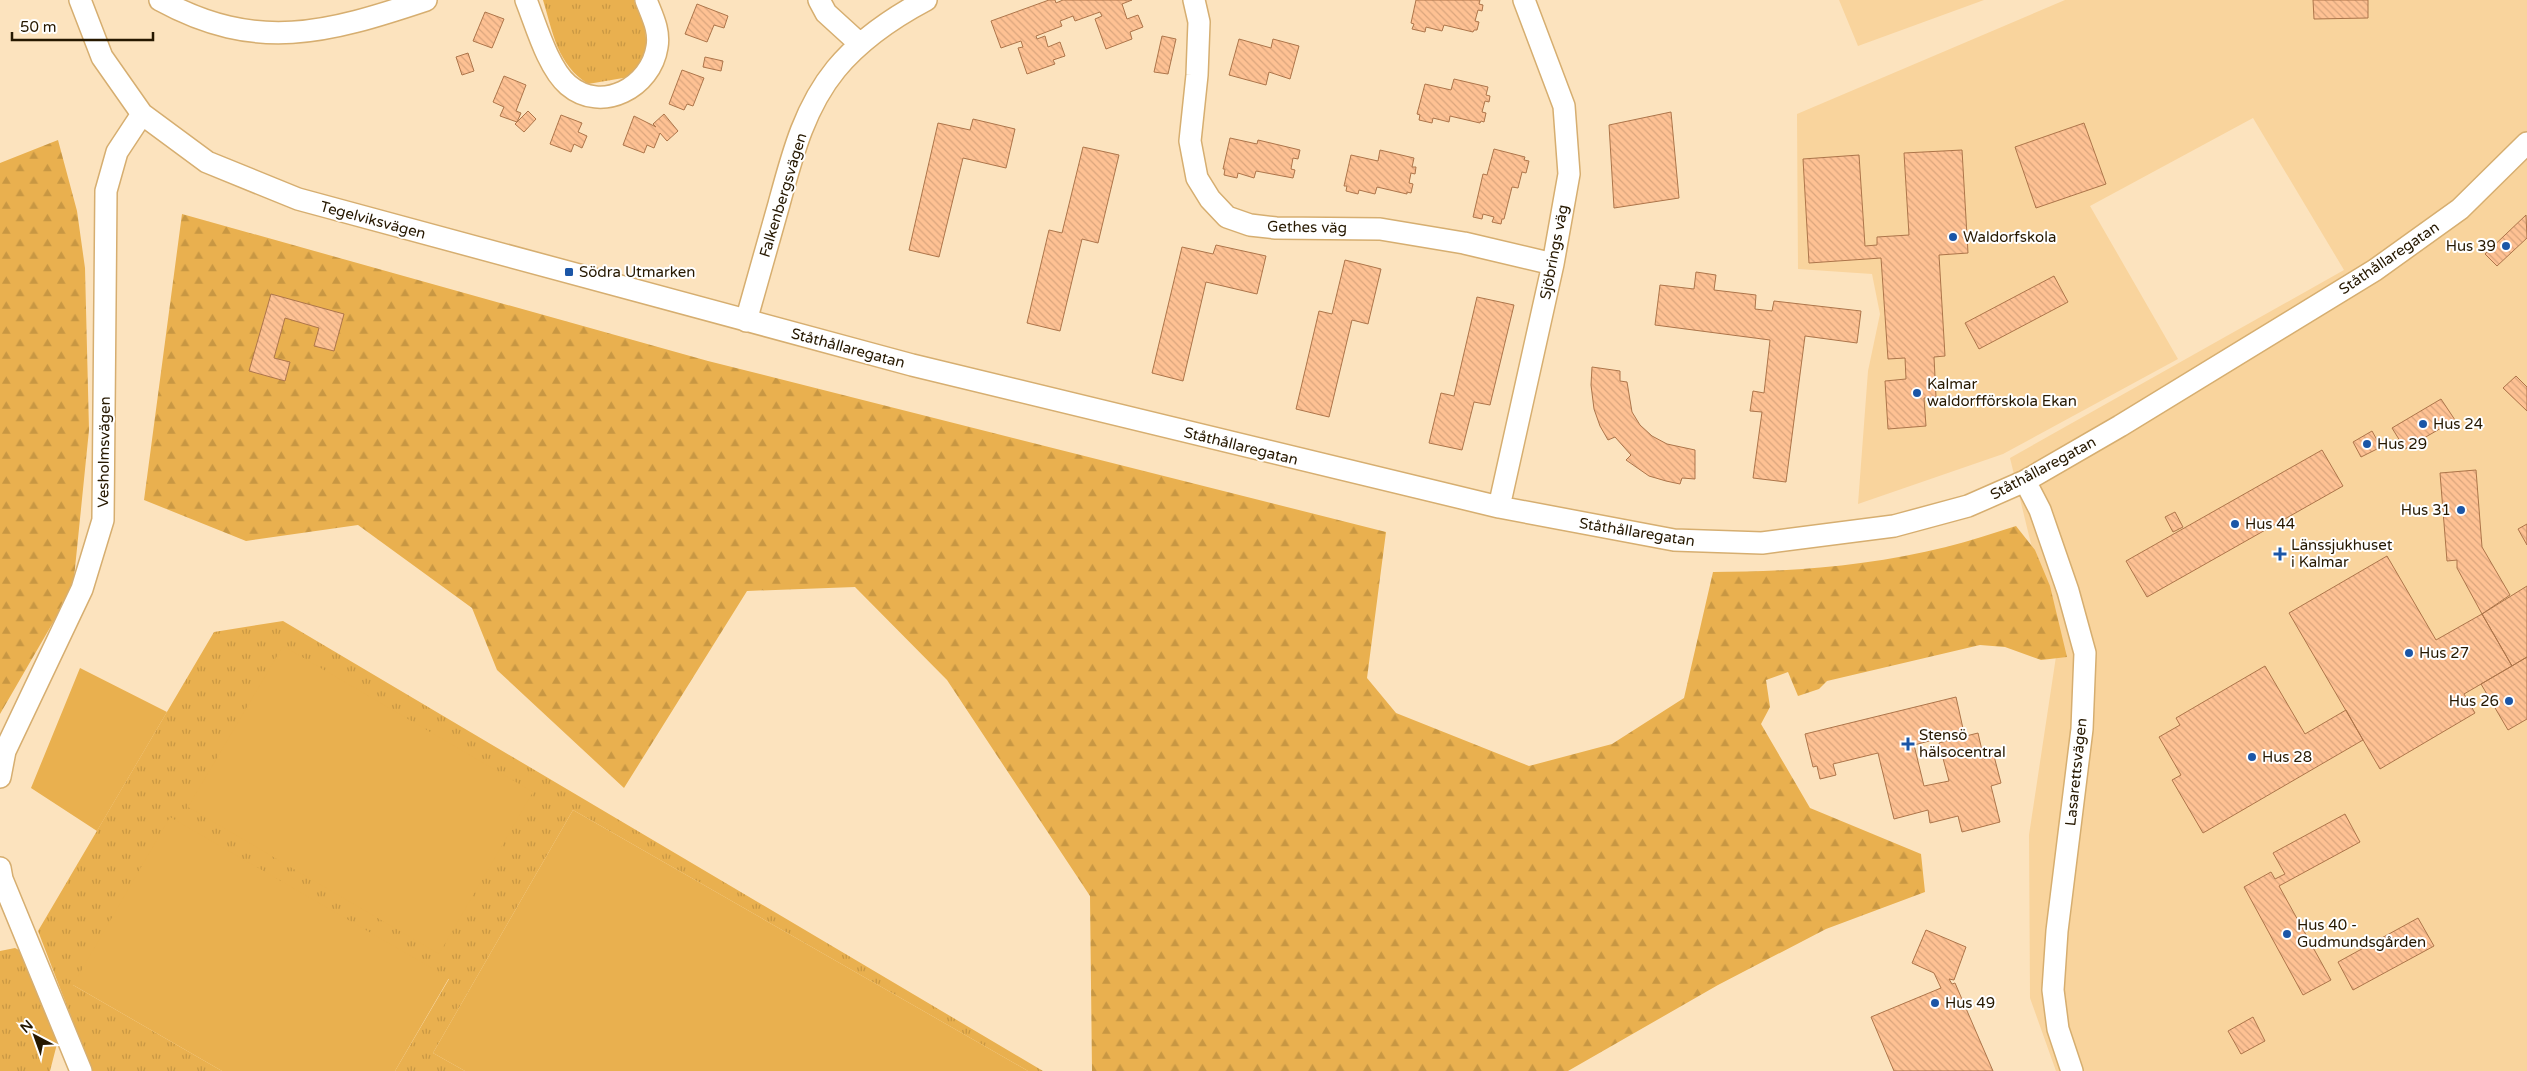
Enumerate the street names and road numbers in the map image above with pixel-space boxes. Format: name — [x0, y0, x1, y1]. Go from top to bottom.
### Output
street label: Falkenbergsvägen — [755, 131, 811, 259]
street label: Tegelviksvägen — [318, 197, 428, 243]
street label: Sjöbrings väg — [1536, 203, 1572, 301]
street label: Gethes väg — [1267, 217, 1347, 237]
street label: Ståthållaregatan — [2335, 218, 2443, 298]
street label: Ståthållaregatan — [789, 324, 907, 372]
street label: Vesholmsvägen — [94, 396, 114, 508]
street label: Ståthållaregatan — [1182, 423, 1300, 469]
street label: Ståthållaregatan — [1987, 433, 2099, 503]
street label: Ståthållaregatan — [1578, 514, 1696, 550]
street label: Lasarettsvägen — [2061, 717, 2091, 827]

